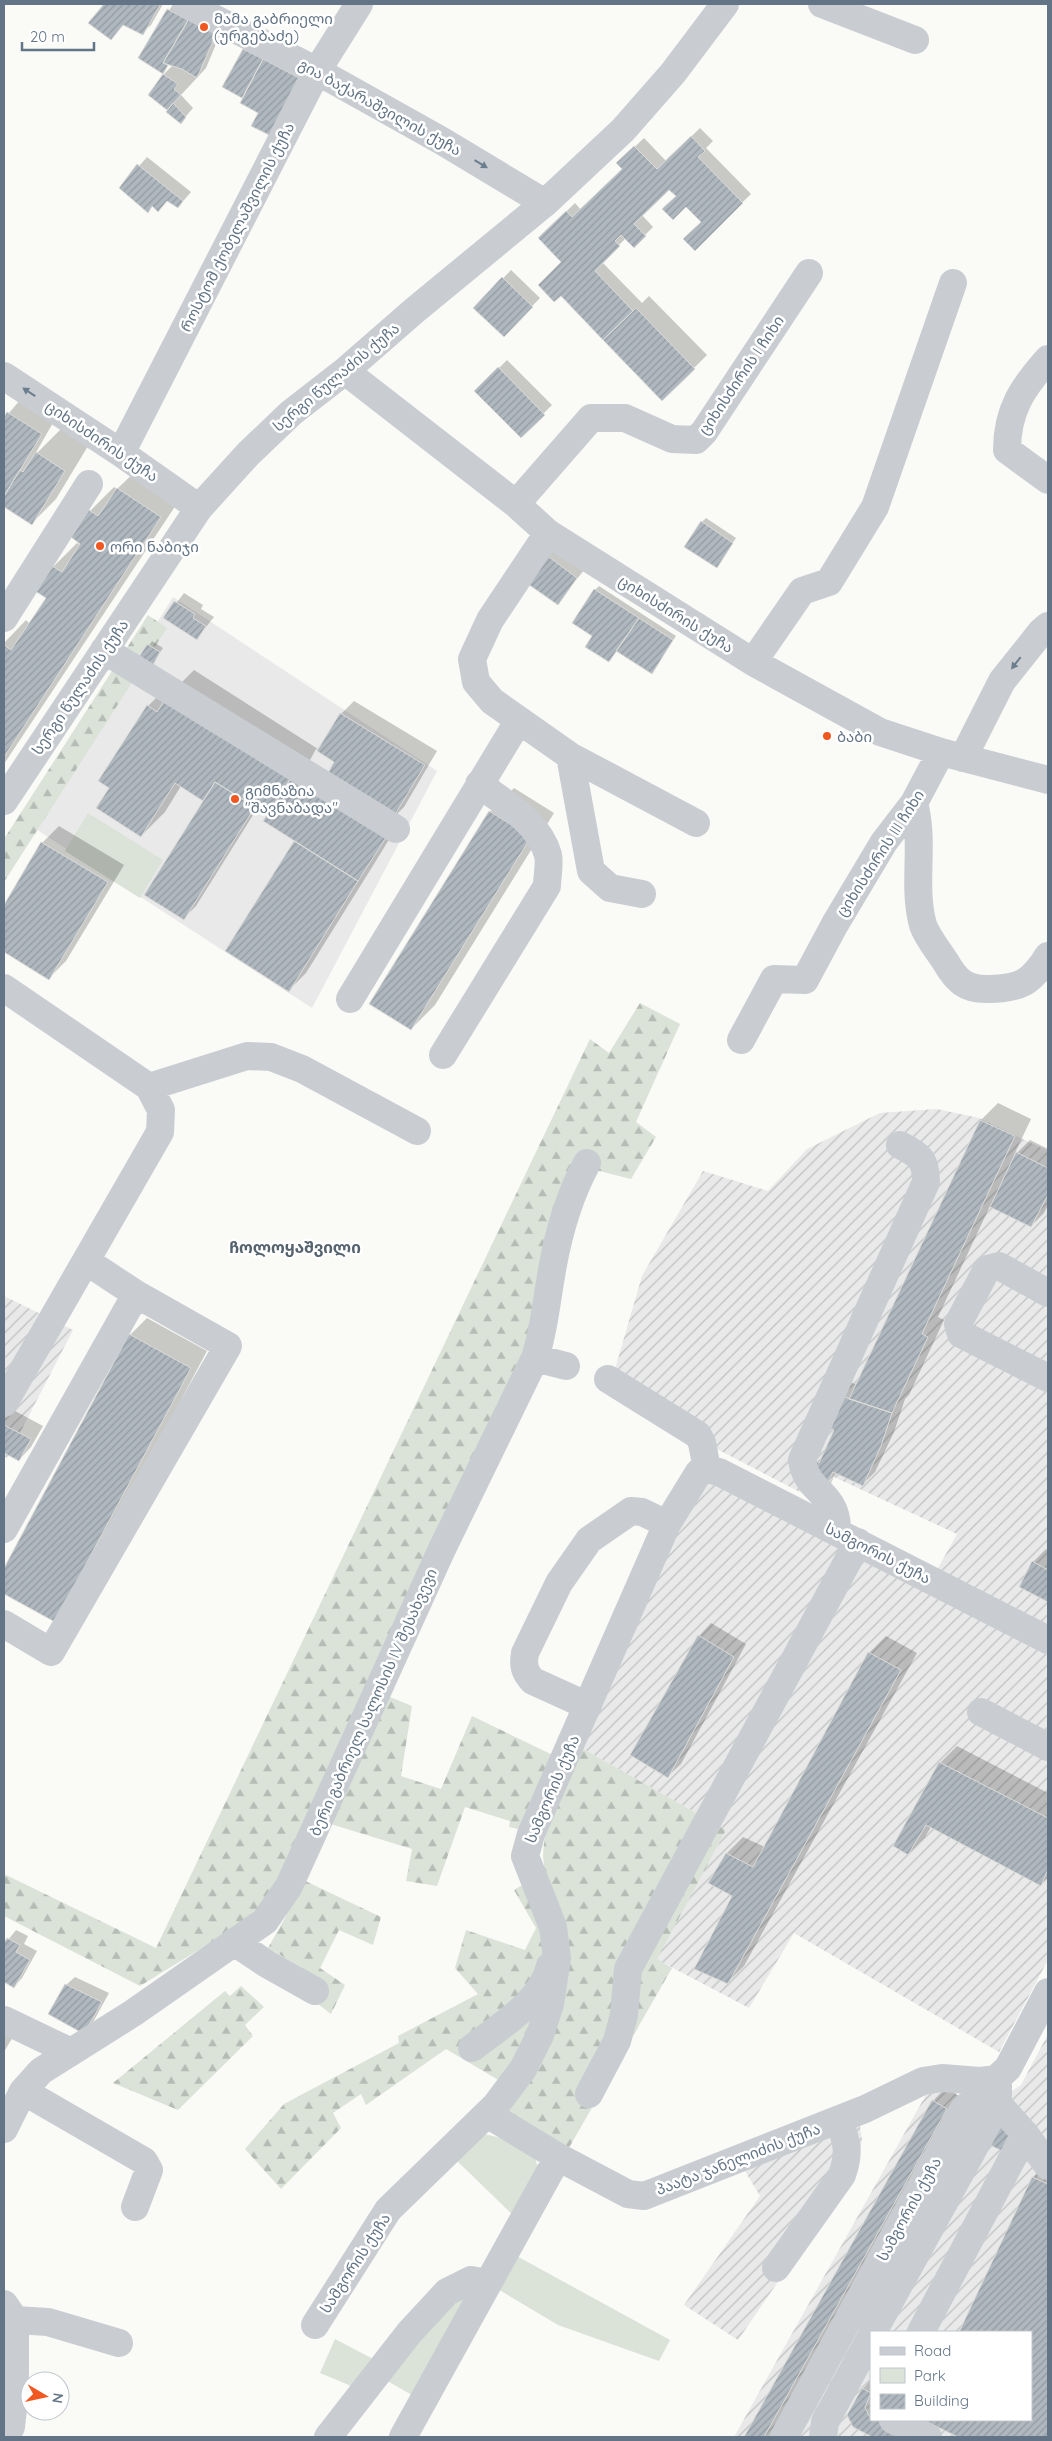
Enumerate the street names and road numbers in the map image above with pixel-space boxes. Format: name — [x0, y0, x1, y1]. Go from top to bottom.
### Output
street label: გია ბაქარაშვილის ქუჩა — [295, 54, 465, 160]
street label: როსტომ ქობელაშვილის ქუჩა — [176, 119, 298, 335]
street label: ციხისძირის I ჩიხი — [694, 312, 788, 438]
street label: სერგი წულაძის ქუჩა — [269, 319, 403, 435]
street label: ციხისძირის ქუჩა — [42, 396, 162, 486]
street label: ციხისძირის ქუჩა — [615, 571, 737, 657]
street label: სერგი წულაძის ქუჩა — [28, 616, 132, 758]
street label: ციხისძირის III ჩიხი — [832, 786, 928, 920]
street label: სამგორის ქუჩა — [822, 1518, 934, 1588]
street label: ბერი გაბრიელ სალოსის IV შესახვევი — [305, 1565, 441, 1839]
street label: სამგორის ქუჩა — [521, 1732, 583, 1846]
street label: პაატა ჯანელიძის ქუჩა — [653, 2119, 823, 2199]
street label: სამგორის ქუჩა — [873, 2154, 945, 2264]
street label: სამგორის ქუჩა — [316, 2209, 394, 2317]

